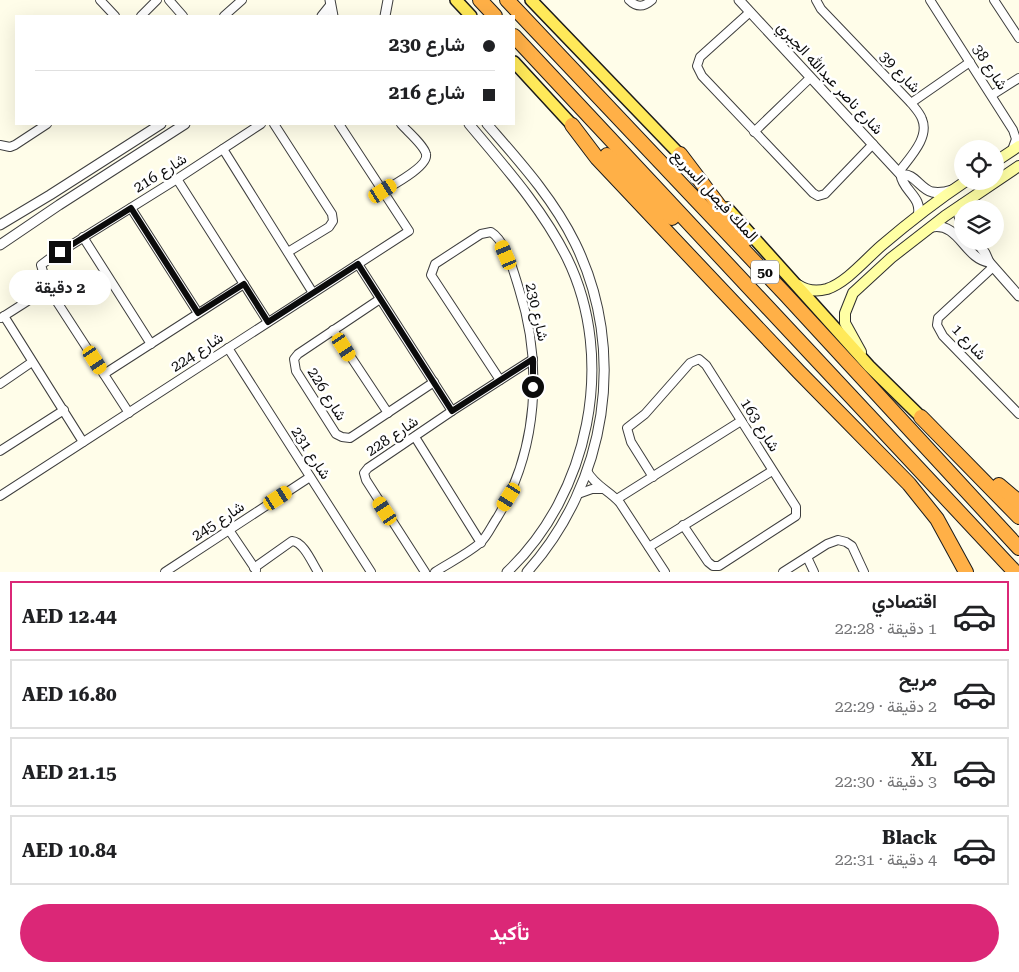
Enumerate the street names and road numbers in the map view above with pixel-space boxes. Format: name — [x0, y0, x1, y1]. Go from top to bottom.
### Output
street label: شارع ناصر عبدالله الجبري — [770, 18, 887, 141]
street label: شارع 38 — [967, 41, 1011, 94]
street label: شارع 39 — [874, 47, 924, 98]
street label: الملك فيصل السريع — [667, 147, 762, 247]
street label: شارع 216 — [130, 150, 191, 198]
road number: 50 — [751, 260, 779, 284]
street label: شارع 230 — [520, 281, 552, 343]
street label: شارع 1 — [947, 320, 990, 365]
street label: شارع 224 — [167, 328, 228, 377]
street label: شارع 226 — [302, 364, 350, 425]
street label: شارع 163 — [735, 395, 783, 456]
street label: شارع 228 — [362, 412, 423, 462]
street label: شارع 231 — [286, 423, 335, 484]
street label: شارع 245 — [188, 497, 249, 546]

